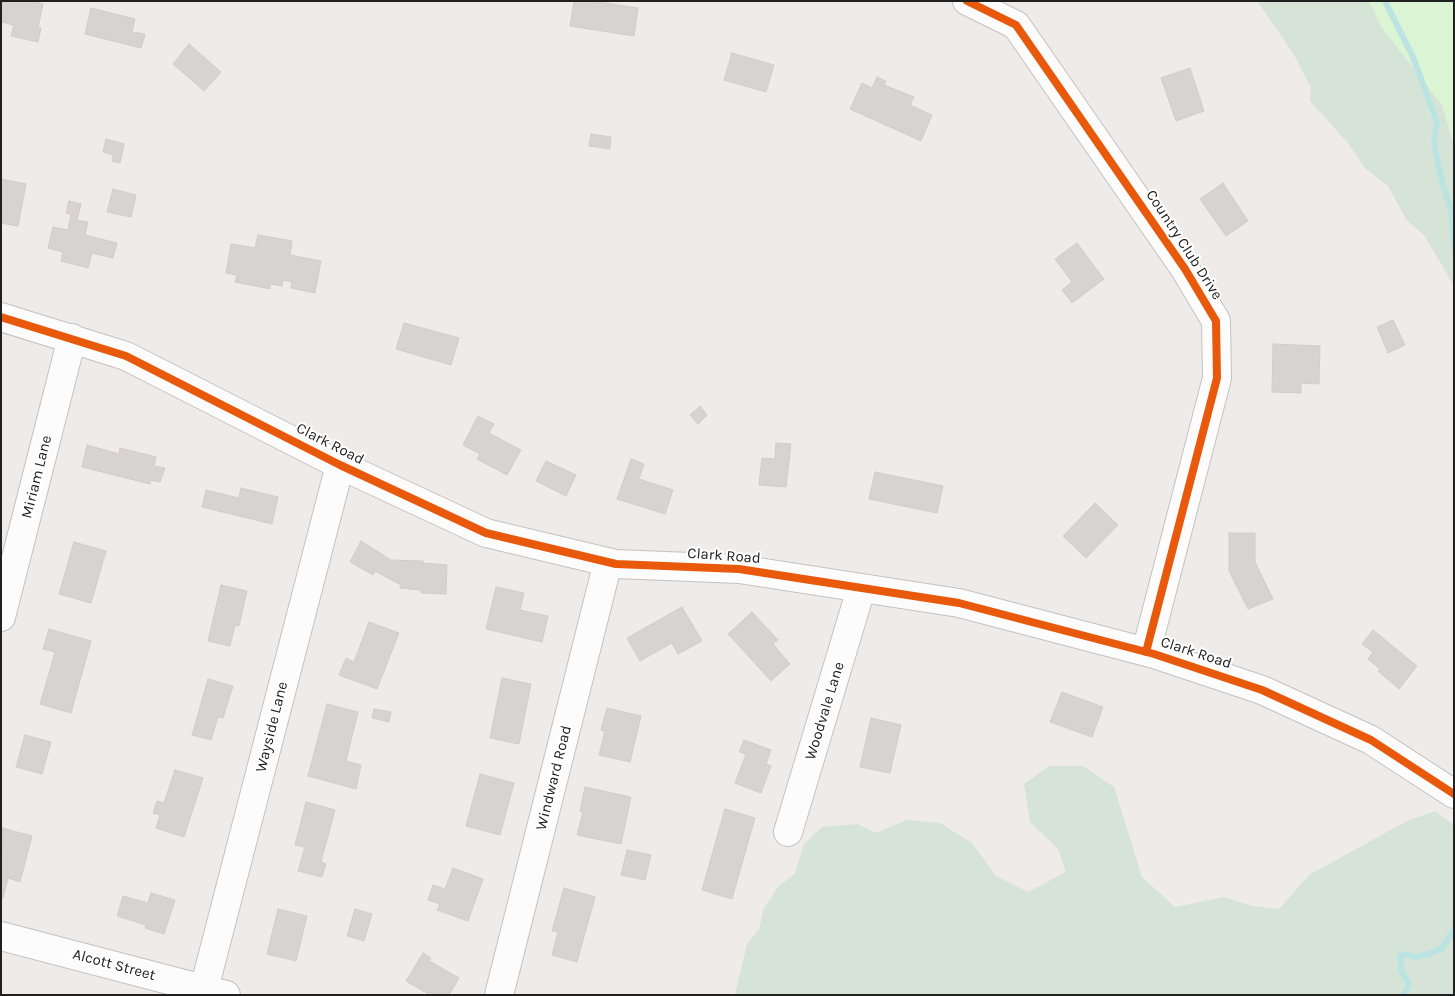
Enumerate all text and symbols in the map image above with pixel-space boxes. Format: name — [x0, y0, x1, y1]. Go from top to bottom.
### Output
street label: Country Club Drive — [1142, 187, 1226, 303]
street label: Clark Road — [293, 419, 367, 469]
street label: Miriam Lane — [18, 434, 56, 520]
street label: Clark Road — [687, 544, 761, 568]
street label: Clark Road — [1158, 633, 1234, 673]
street label: Woodvale Lane — [802, 660, 848, 762]
street label: Wayside Lane — [252, 680, 292, 774]
street label: Windward Road — [532, 724, 576, 832]
street label: Alcott Street — [71, 945, 157, 985]

